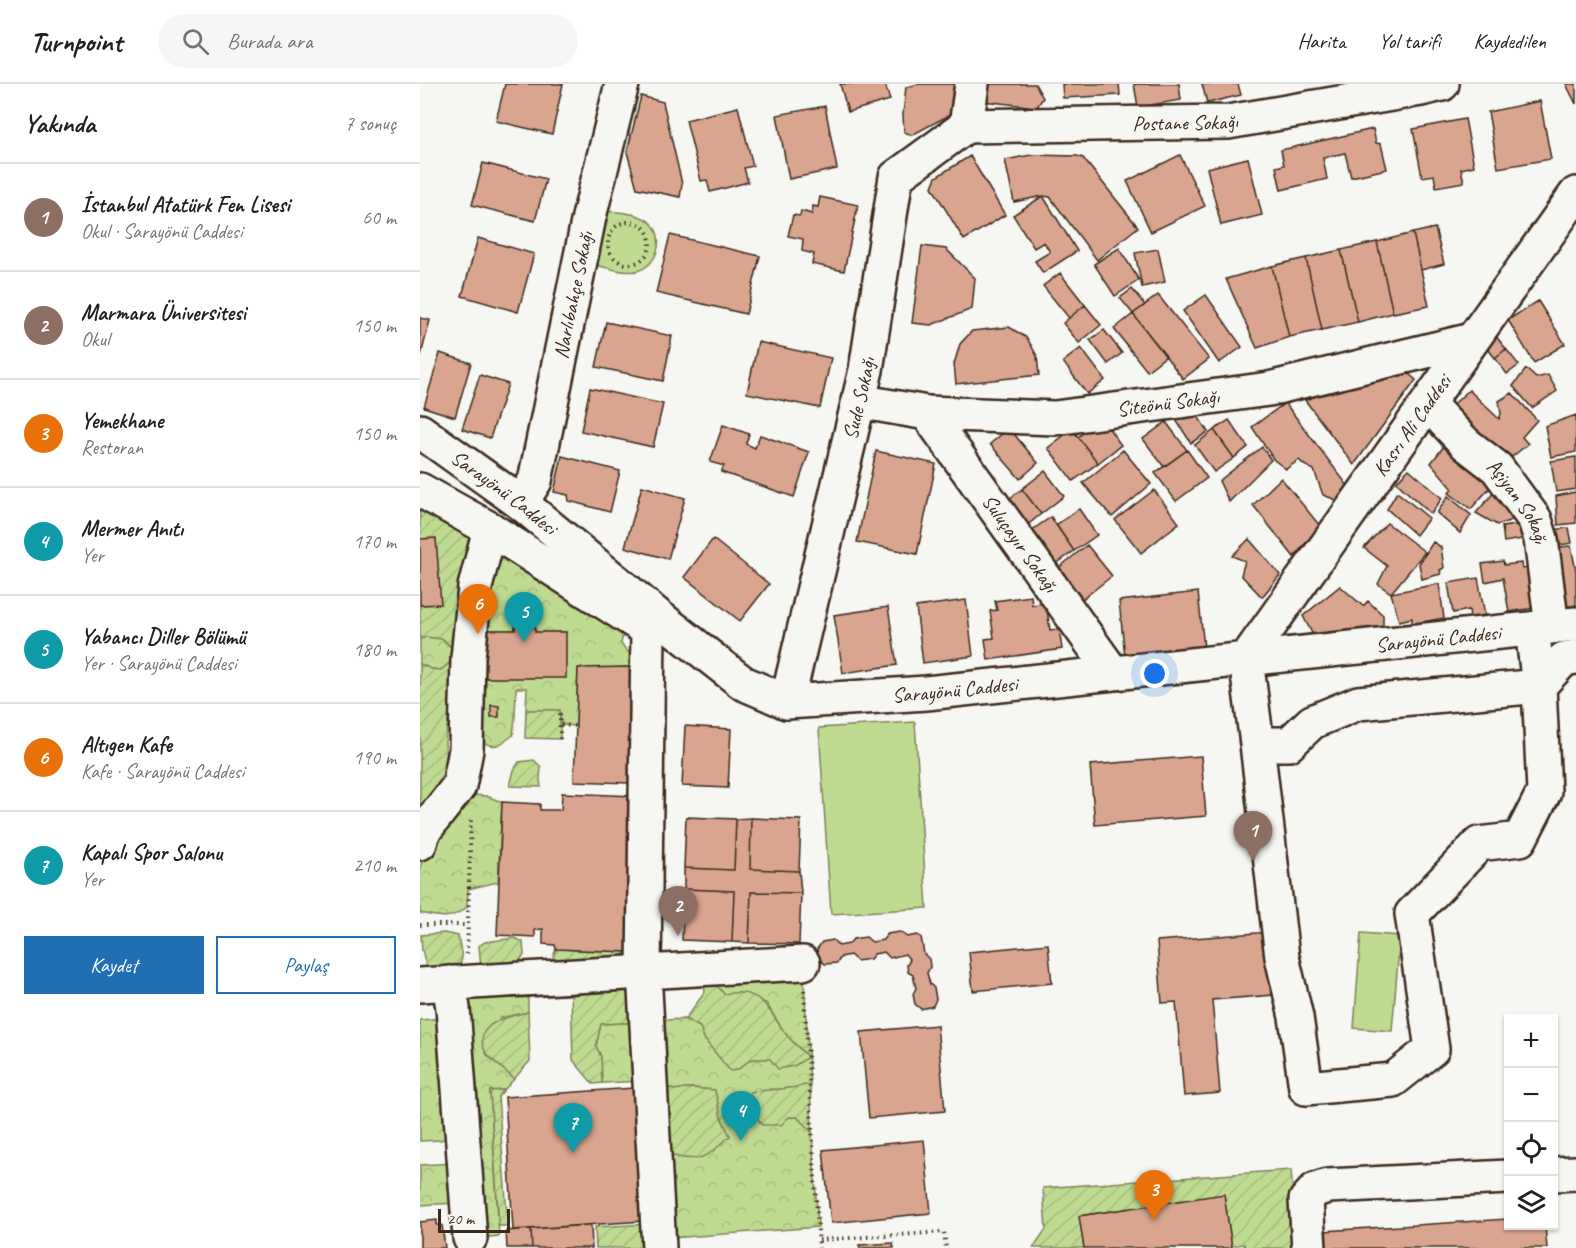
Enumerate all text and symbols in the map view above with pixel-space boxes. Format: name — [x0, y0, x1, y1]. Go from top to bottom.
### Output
search box — [158, 14, 578, 68]
text: Turnpoint — [30, 24, 122, 59]
icon: search — [179, 25, 212, 58]
text: Burada ara — [227, 27, 313, 55]
text: Harita — [1297, 28, 1346, 54]
text: Yol tarifi — [1379, 28, 1440, 54]
text: Kaydedilen — [1473, 28, 1546, 54]
text: Yakında — [24, 107, 95, 140]
street label: Postane Sokağı — [1132, 107, 1241, 136]
text: 7 sonuç — [345, 111, 396, 136]
text: İstanbul Atatürk Fen Lisesi — [81, 191, 290, 219]
text: 1 — [39, 205, 48, 230]
text: 60 m — [362, 205, 396, 230]
text: Okul · Sarayönü Caddesi — [81, 219, 242, 244]
street label: Narlıbahçe Sokağı — [547, 228, 599, 361]
text: Marmara Üniversitesi — [81, 299, 246, 327]
text: 2 — [39, 313, 48, 338]
text: 150 m — [353, 313, 396, 338]
text: Okul — [81, 327, 109, 352]
street label: Sude Sokağı — [837, 355, 881, 442]
street label: Kasrı Ali Caddesi — [1367, 367, 1458, 481]
street label: Siteönü Sokağı — [1115, 383, 1222, 423]
text: Yemekhane — [81, 407, 163, 435]
text: 3 — [39, 421, 48, 446]
text: 150 m — [353, 421, 396, 446]
text: Restoran — [81, 435, 143, 460]
street label: Sarayönü Caddesi — [446, 444, 565, 542]
street label: Aşiyan Sokağı — [1482, 452, 1555, 546]
street label: Suluçayır Sokağı — [976, 489, 1064, 598]
text: Mermer Anıtı — [81, 515, 183, 543]
text: 4 — [39, 529, 48, 554]
text: 170 m — [353, 529, 396, 554]
text: Yer — [81, 543, 104, 568]
pin: 6 — [458, 584, 498, 634]
pin: 5 — [504, 592, 544, 642]
street label: Sarayönü Caddesi — [1374, 619, 1505, 658]
text: Yabancı Diller Bölümü — [81, 623, 245, 651]
text: 5 — [39, 637, 48, 662]
text: 180 m — [353, 637, 396, 662]
text: Yer · Sarayönü Caddesi — [81, 651, 237, 676]
your location — [1140, 659, 1169, 688]
street label: Sarayönü Caddesi — [891, 670, 1022, 708]
text: Altıgen Kafe — [81, 731, 172, 759]
text: 6 — [39, 745, 48, 770]
text: 190 m — [353, 745, 396, 770]
text: Kafe · Sarayönü Caddesi — [81, 759, 244, 784]
pin: 1 — [1234, 812, 1272, 861]
text: Kapalı Spor Salonu — [81, 839, 222, 867]
text: 7 — [39, 853, 48, 878]
text: 210 m — [353, 853, 396, 878]
text: Yer — [81, 867, 104, 892]
pin: 2 — [658, 886, 698, 936]
button: Kaydet — [24, 936, 204, 994]
button: Paylaş — [216, 936, 396, 994]
map controls — [1504, 1014, 1558, 1230]
button: + — [1504, 1014, 1558, 1068]
button: − — [1504, 1068, 1558, 1122]
pin: 4 — [722, 1092, 760, 1141]
pin: 7 — [554, 1104, 592, 1153]
button: locate — [1504, 1122, 1558, 1176]
pin: 3 — [1134, 1170, 1174, 1220]
button: layers — [1504, 1176, 1558, 1230]
scale bar — [438, 1206, 510, 1234]
text: 20 m — [447, 1209, 474, 1229]

